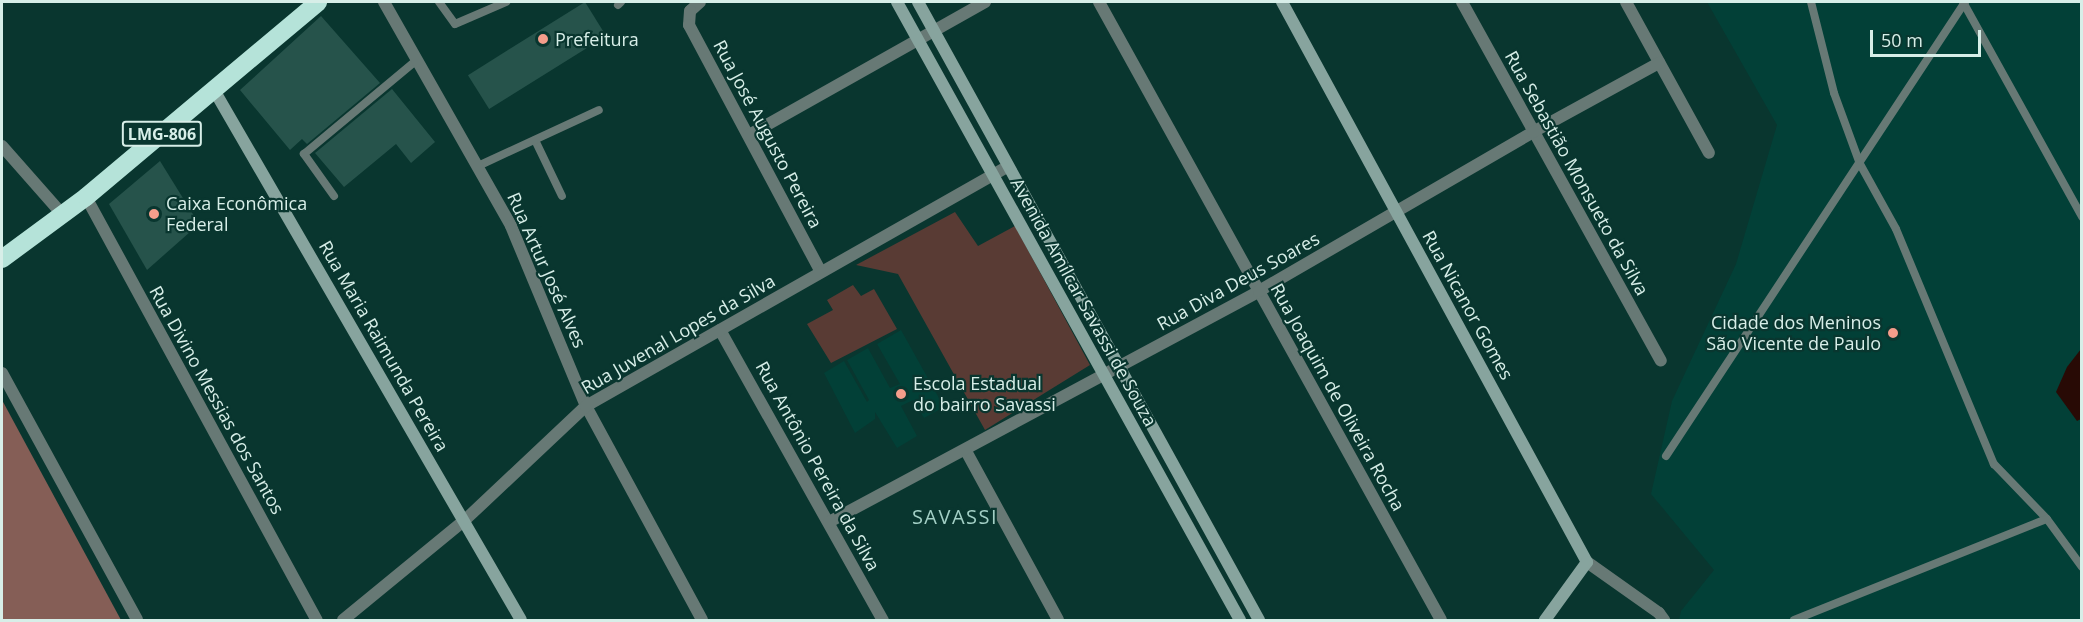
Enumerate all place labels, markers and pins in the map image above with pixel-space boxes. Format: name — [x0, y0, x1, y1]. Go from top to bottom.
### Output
place label: Prefeitura — [555, 28, 639, 50]
marker: Prefeitura — [536, 32, 550, 46]
place label: Caixa Econômica Federal — [166, 193, 307, 236]
marker: Caixa Econômica Federal — [147, 207, 161, 221]
place label: Cidade dos Meninos São Vicente de Paulo — [1706, 312, 1881, 354]
marker: Cidade dos Meninos São Vicente de Paulo — [1886, 326, 1900, 340]
place label: Escola Estadual do bairro Savassi — [913, 373, 1056, 416]
marker: Escola Estadual do bairro Savassi — [894, 387, 908, 401]

